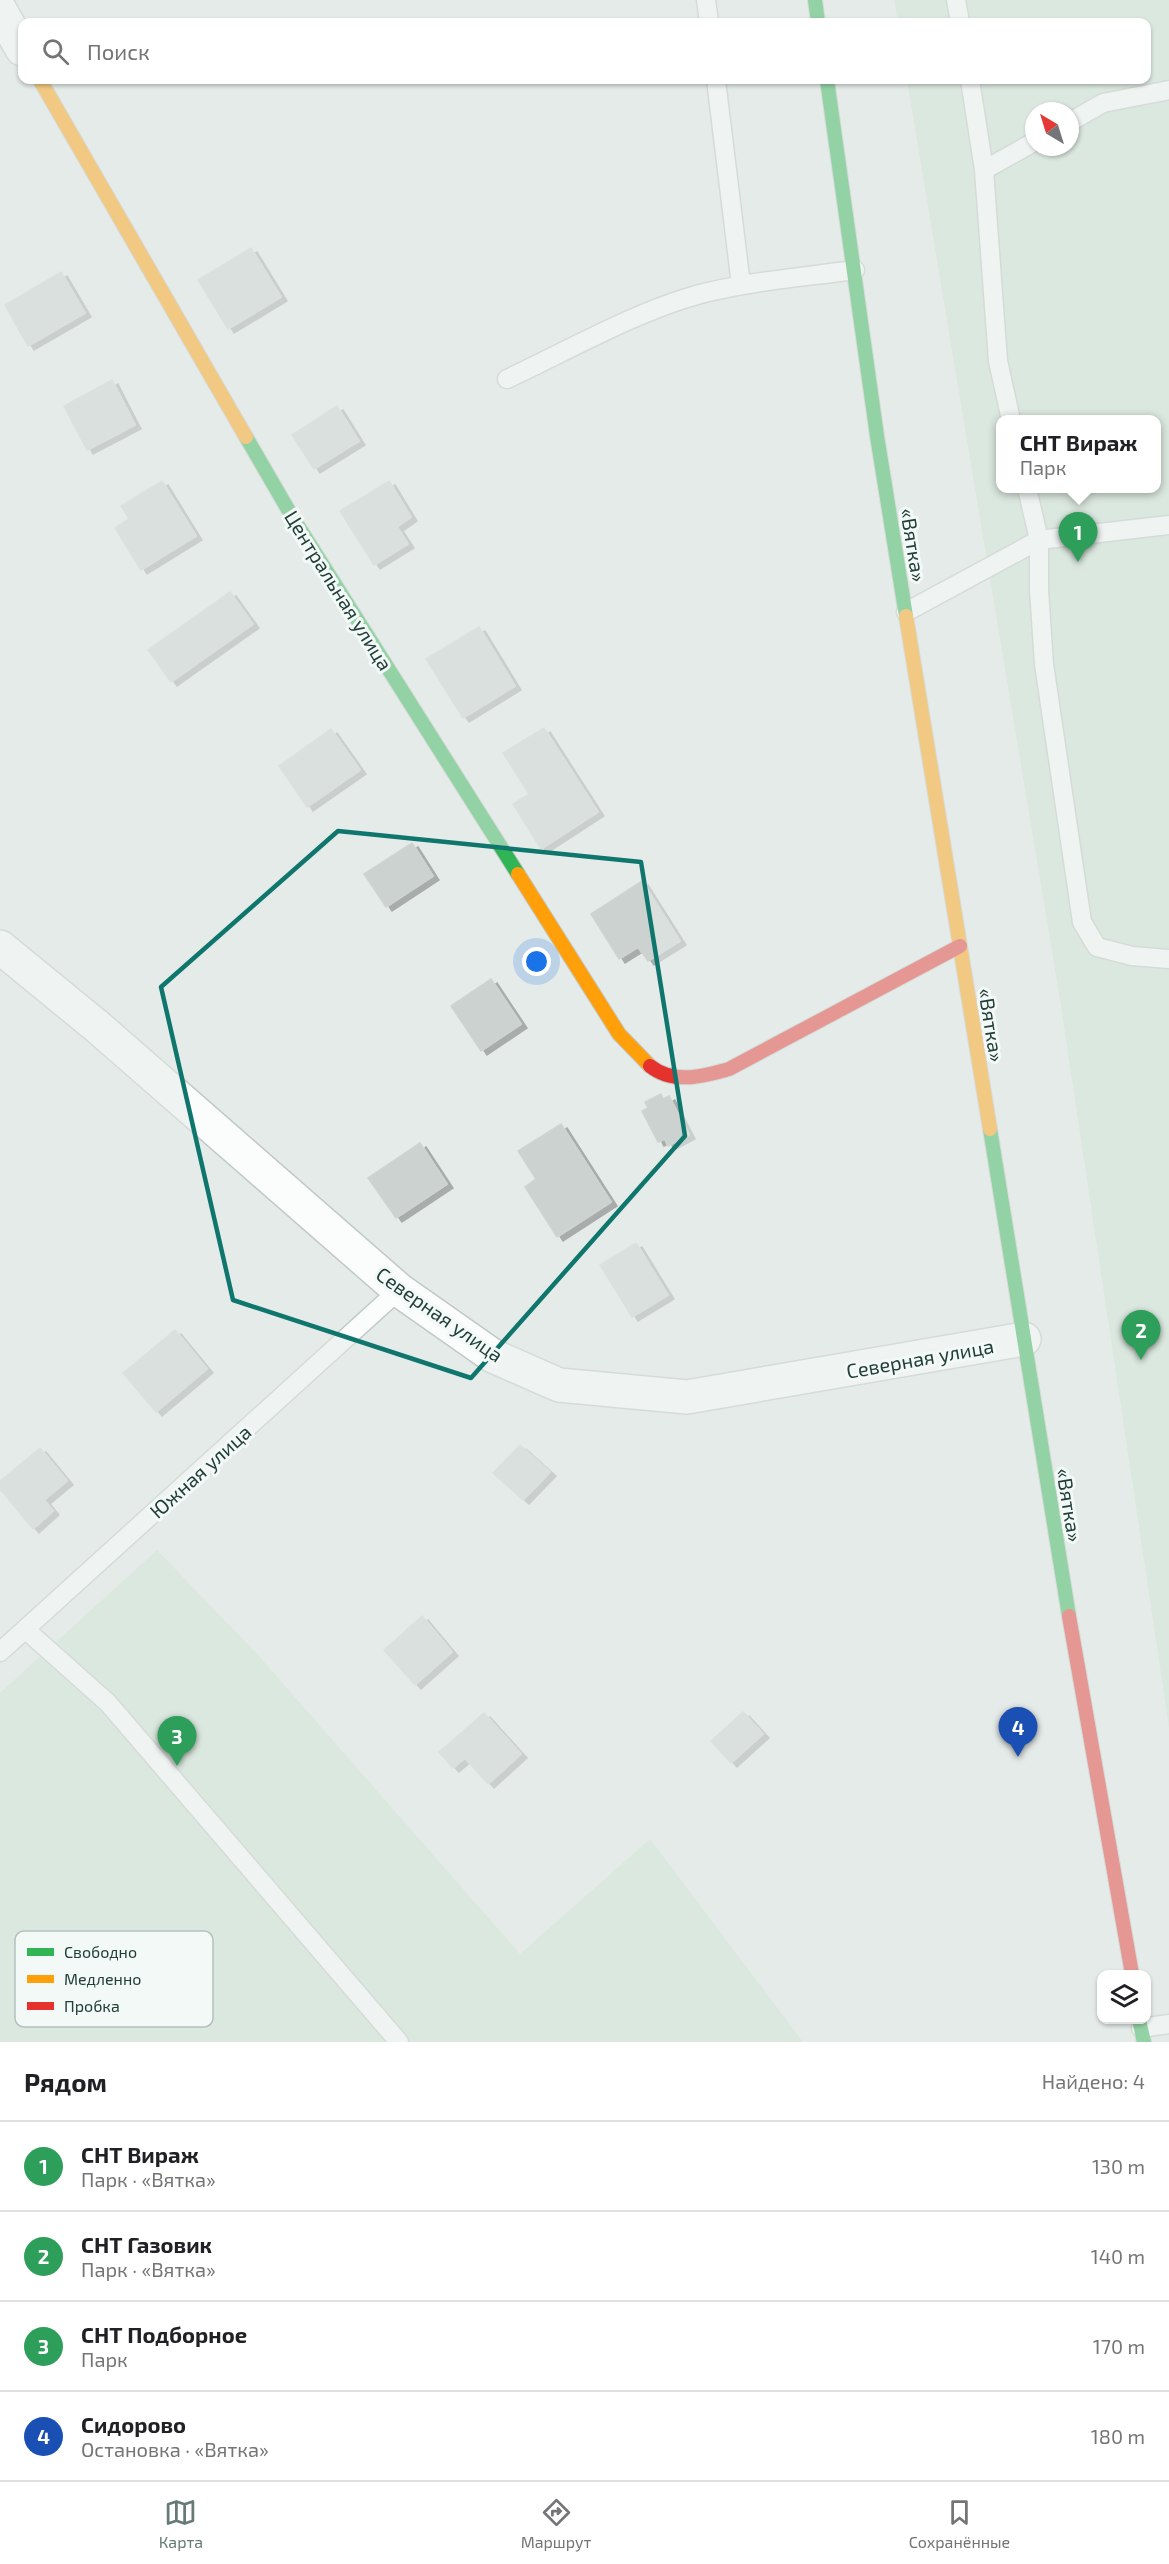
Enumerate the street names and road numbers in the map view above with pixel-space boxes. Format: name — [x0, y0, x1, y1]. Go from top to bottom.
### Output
street label: Центральная улица — [279, 506, 398, 675]
street label: «Вятка» — [896, 506, 932, 584]
street label: «Вятка» — [974, 986, 1010, 1064]
street label: Северная улица — [371, 1261, 508, 1368]
street label: Северная улица — [844, 1333, 996, 1384]
street label: Южная улица — [144, 1419, 256, 1524]
street label: «Вятка» — [1052, 1466, 1088, 1544]

